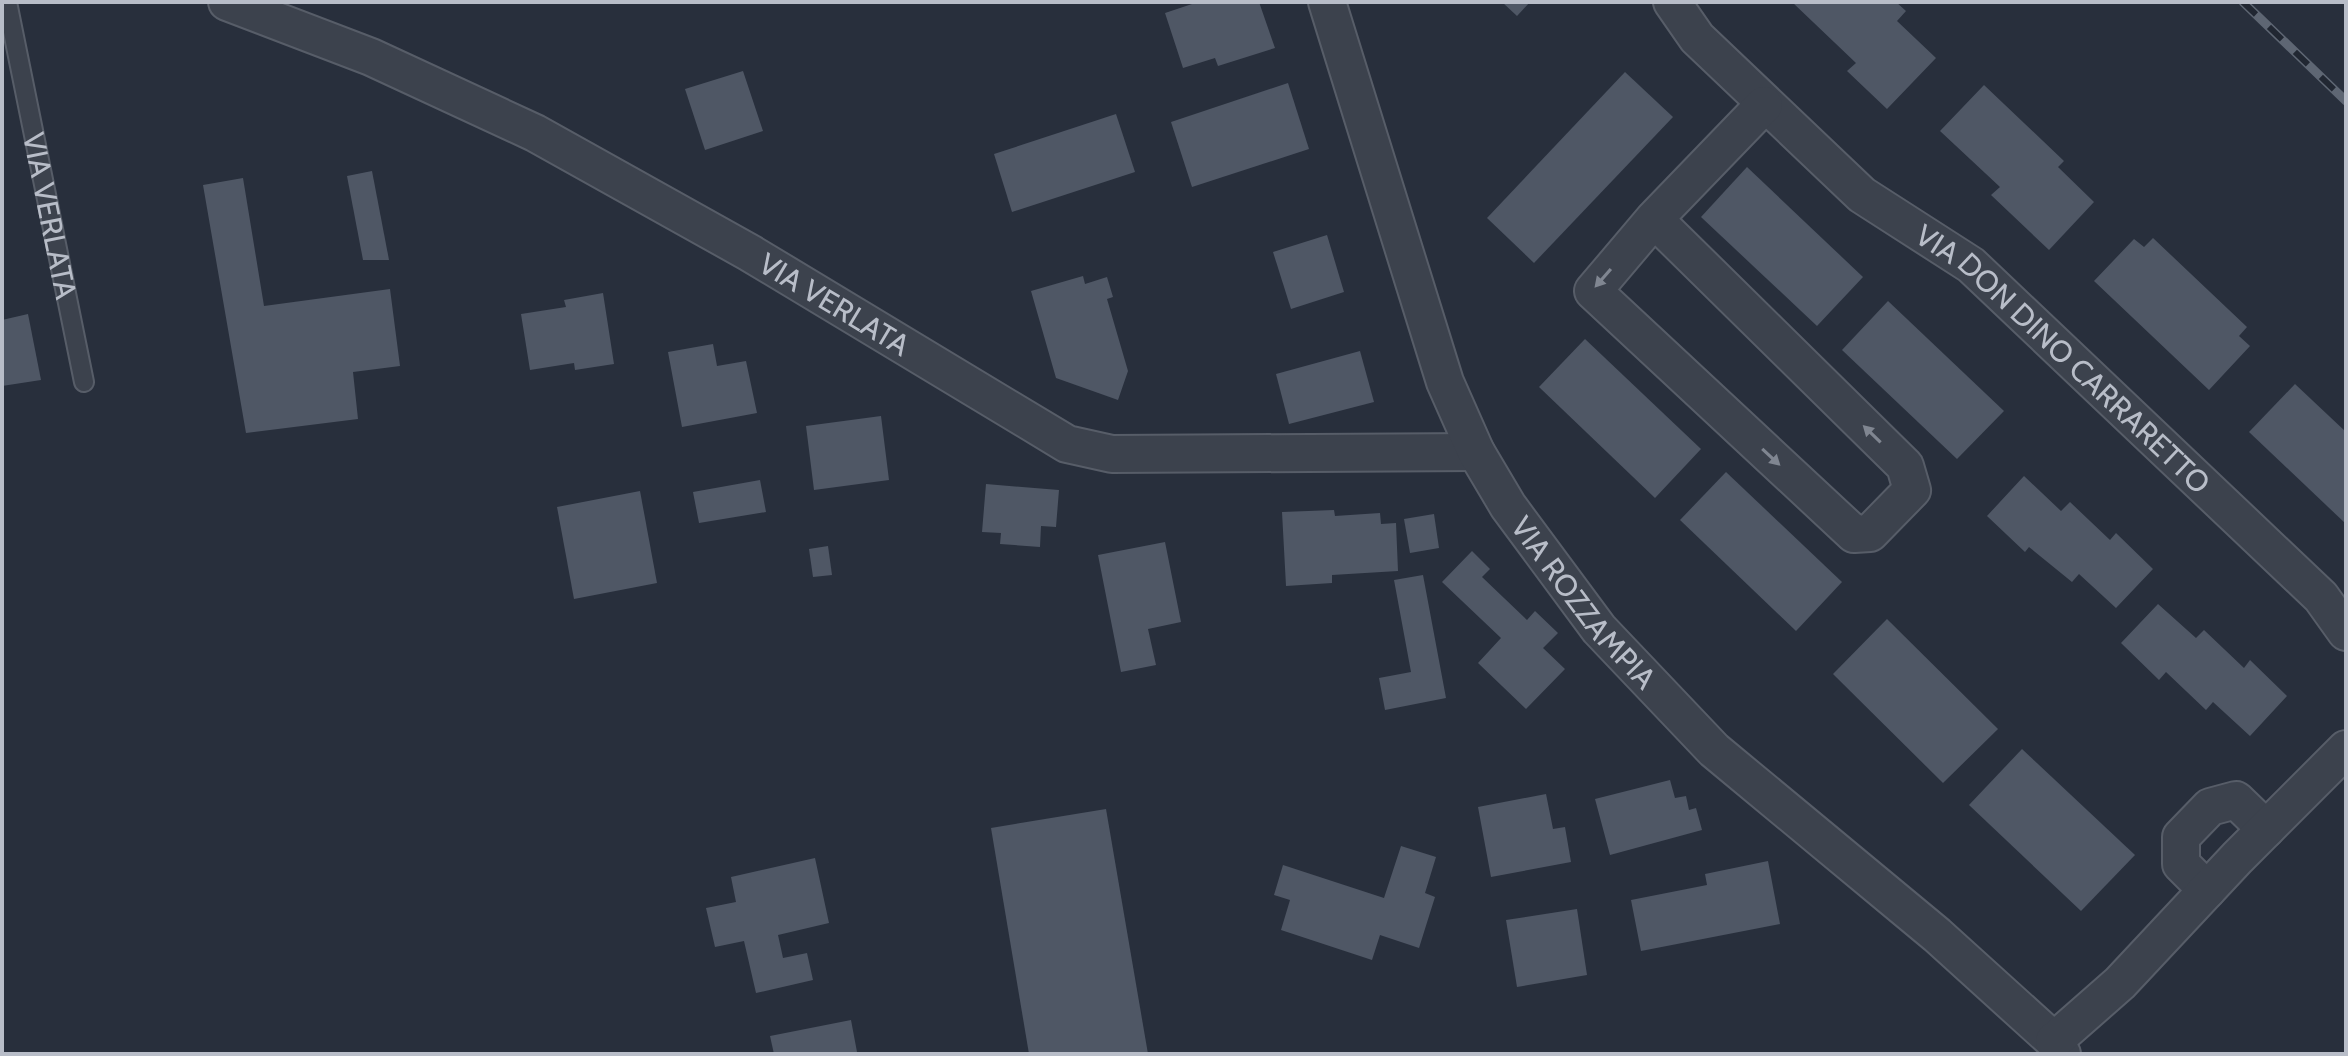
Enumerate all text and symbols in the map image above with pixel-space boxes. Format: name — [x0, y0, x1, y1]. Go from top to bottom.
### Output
street label: VIA VERLATA — [15, 129, 85, 303]
street label: VIA DON DINO CARRARETTO — [1909, 216, 2218, 501]
street label: VIA VERLATA — [753, 245, 917, 364]
one-way arrow — [1595, 268, 1612, 288]
one-way arrow — [1863, 425, 1882, 444]
one-way arrow — [1761, 447, 1780, 465]
street label: VIA ROZZAMPIA — [1503, 509, 1665, 697]

